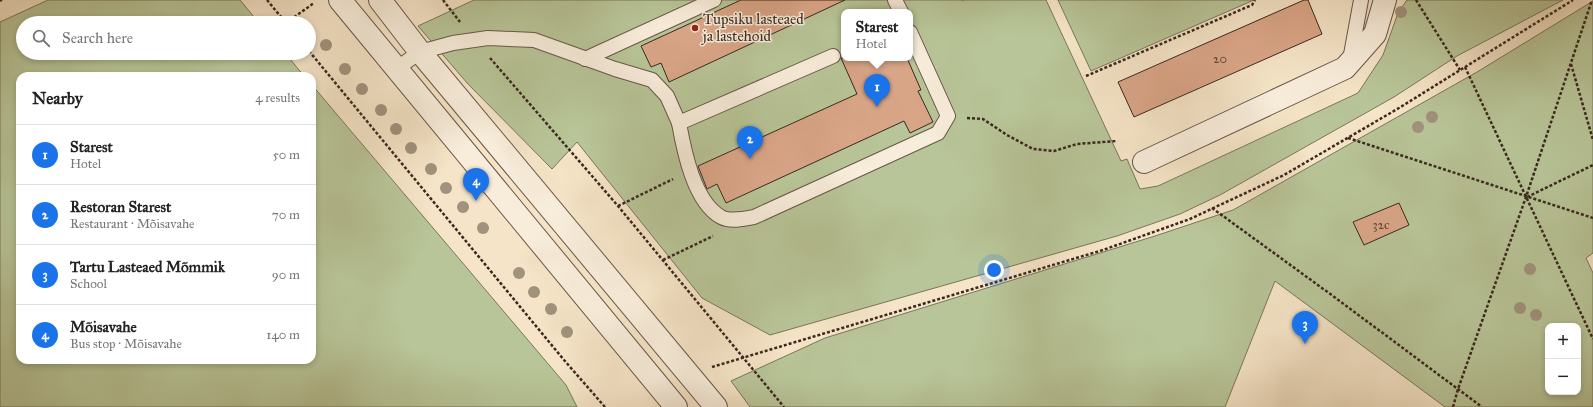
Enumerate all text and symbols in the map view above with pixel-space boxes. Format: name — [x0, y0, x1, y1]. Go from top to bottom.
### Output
popup — [841, 9, 913, 61]
place label: Tupsiku lasteaed ja lastehoid — [701, 10, 804, 45]
search box — [16, 16, 316, 60]
text: Starest — [856, 18, 898, 36]
marker: Tupsiku lasteaed ja lastehoid — [690, 23, 700, 33]
icon: search — [30, 27, 52, 49]
text: Search here — [62, 29, 133, 47]
text: Hotel — [856, 36, 887, 52]
house number: 20 — [1213, 51, 1227, 67]
pin: 1 — [864, 74, 890, 107]
text: Nearby — [32, 88, 83, 109]
text: 4 results — [255, 90, 300, 106]
pin: 2 — [737, 126, 763, 159]
text: Starest — [70, 138, 113, 156]
text: 1 — [42, 147, 48, 163]
text: 50 m — [273, 147, 300, 163]
text: Hotel — [70, 156, 101, 172]
pin: 4 — [463, 168, 489, 201]
text: Restoran Starest — [70, 198, 171, 216]
text: 2 — [42, 207, 48, 223]
text: 70 m — [272, 207, 300, 223]
text: Restaurant · Mõisavahe — [70, 216, 195, 232]
house number: 32c — [1372, 217, 1390, 233]
text: Tartu Lasteaed Mõmmik — [70, 258, 225, 276]
your location — [984, 260, 1004, 280]
text: 3 — [42, 267, 48, 283]
text: 90 m — [272, 267, 300, 283]
text: School — [70, 276, 107, 292]
pin: 3 — [1292, 311, 1318, 344]
text: Mõisavahe — [70, 318, 137, 336]
map controls — [1545, 323, 1581, 395]
button: + — [1545, 323, 1581, 359]
text: 4 — [41, 327, 49, 343]
text: 140 m — [266, 327, 300, 343]
text: Bus stop · Mõisavahe — [70, 336, 182, 352]
button: − — [1545, 359, 1581, 395]

